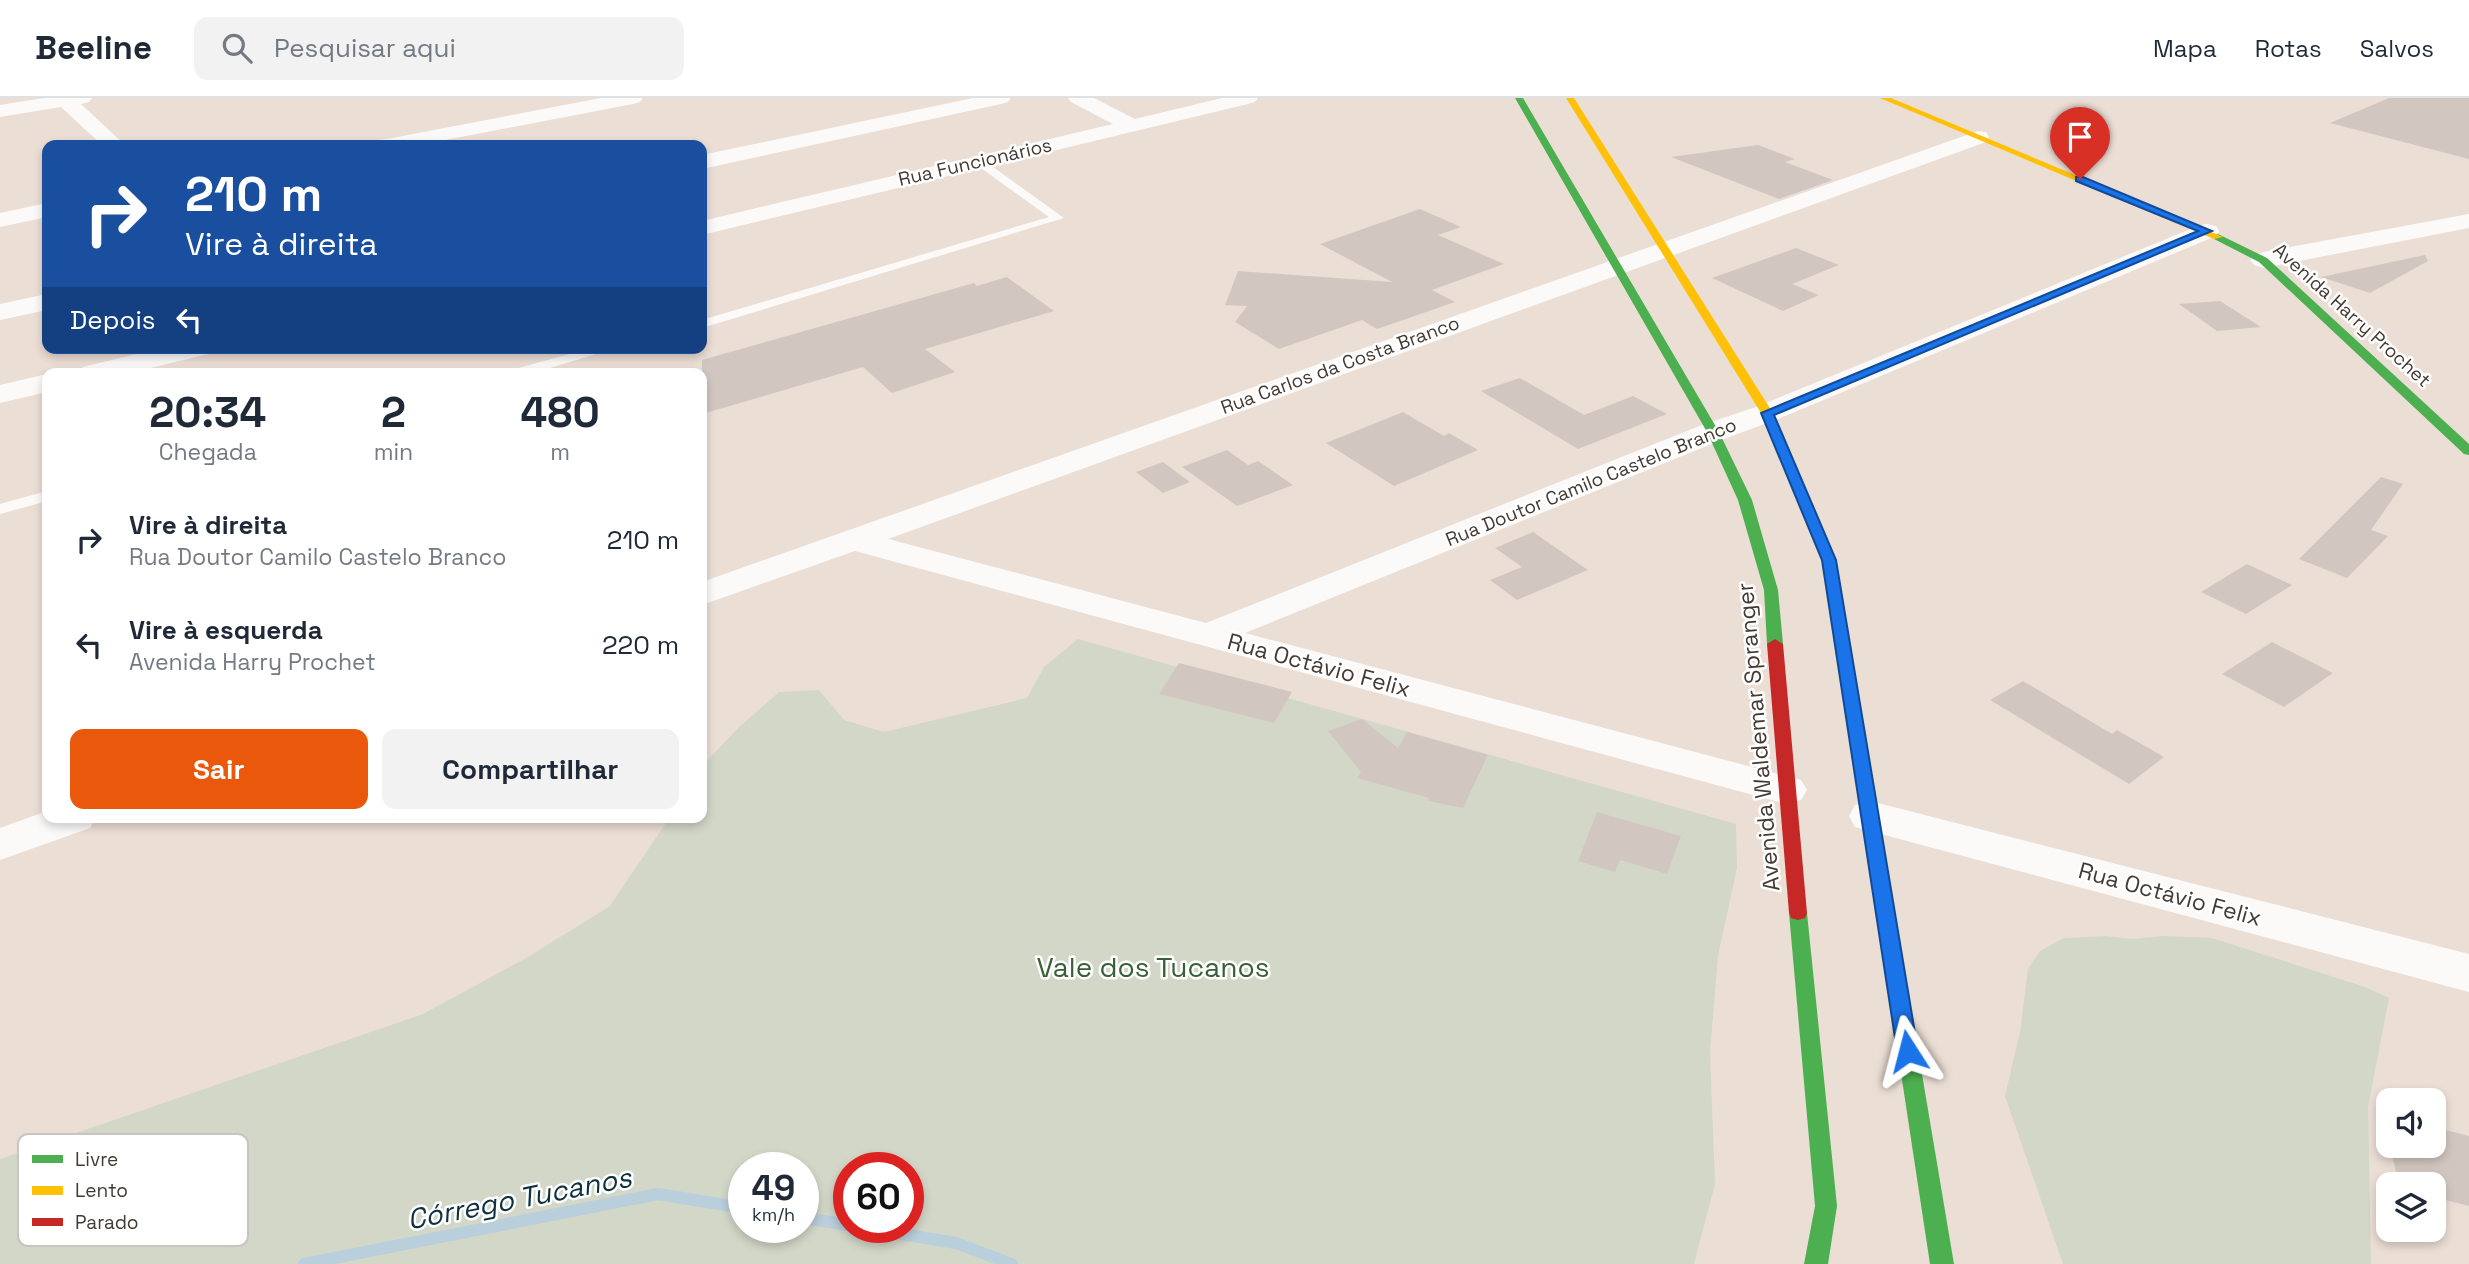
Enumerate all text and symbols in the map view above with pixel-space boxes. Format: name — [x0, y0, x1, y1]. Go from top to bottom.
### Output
search box — [194, 17, 684, 80]
text: Beeline — [35, 27, 152, 69]
icon: search — [218, 29, 256, 67]
text: Pesquisar aqui — [274, 31, 456, 65]
text: Mapa — [2153, 33, 2217, 64]
text: Rotas — [2255, 33, 2322, 64]
text: Salvos — [2360, 33, 2434, 64]
pin — [2050, 107, 2110, 179]
icon: arrive — [2061, 118, 2099, 156]
street label: Rua Funcionários — [896, 132, 1054, 192]
text: 210 m — [185, 163, 322, 225]
icon: right — [70, 168, 161, 259]
text: Vire à direita — [185, 224, 378, 264]
street label: Avenida Harry Prochet — [2268, 237, 2436, 393]
icon: left — [170, 301, 208, 339]
text: Depois — [70, 303, 156, 337]
street label: Rua Carlos da Costa Branco — [1217, 310, 1463, 420]
text: 20:34 — [149, 386, 266, 439]
text: 2 — [381, 386, 406, 439]
text: 480 — [520, 386, 600, 439]
street label: Rua Doutor Camilo Castelo Branco — [1442, 412, 1740, 552]
text: Chegada — [159, 437, 257, 467]
text: min — [374, 437, 413, 467]
text: m — [550, 437, 570, 467]
text: Vire à direita — [129, 508, 287, 542]
icon: right — [70, 521, 108, 559]
text: 210 m — [607, 523, 679, 557]
text: Rua Doutor Camilo Castelo Branco — [129, 542, 506, 572]
street label: Avenida Waldemar Spranger — [1730, 582, 1786, 892]
text: Vire à esquerda — [129, 613, 323, 647]
icon: left — [70, 626, 108, 664]
street label: Rua Octávio Felix — [1224, 626, 1414, 704]
text: 220 m — [602, 628, 679, 662]
text: Avenida Harry Prochet — [129, 647, 376, 677]
button: Sair — [70, 729, 368, 809]
button: Compartilhar — [382, 729, 679, 809]
street label: Rua Octávio Felix — [2075, 855, 2265, 933]
park label: Vale dos Tucanos — [1036, 949, 1270, 985]
position arrow — [1871, 1014, 1945, 1088]
map controls — [2376, 1088, 2446, 1242]
button: sound — [2376, 1088, 2446, 1158]
legend — [18, 1134, 248, 1246]
text: Livre — [75, 1147, 118, 1172]
speed limit sign: 60 — [833, 1152, 924, 1243]
water label: Córrego Tucanos — [404, 1158, 635, 1237]
text: 49 — [752, 1166, 795, 1210]
button: layers — [2376, 1172, 2446, 1242]
text: Lento — [75, 1178, 128, 1203]
text: km/h — [752, 1203, 795, 1226]
text: Parado — [75, 1210, 139, 1235]

